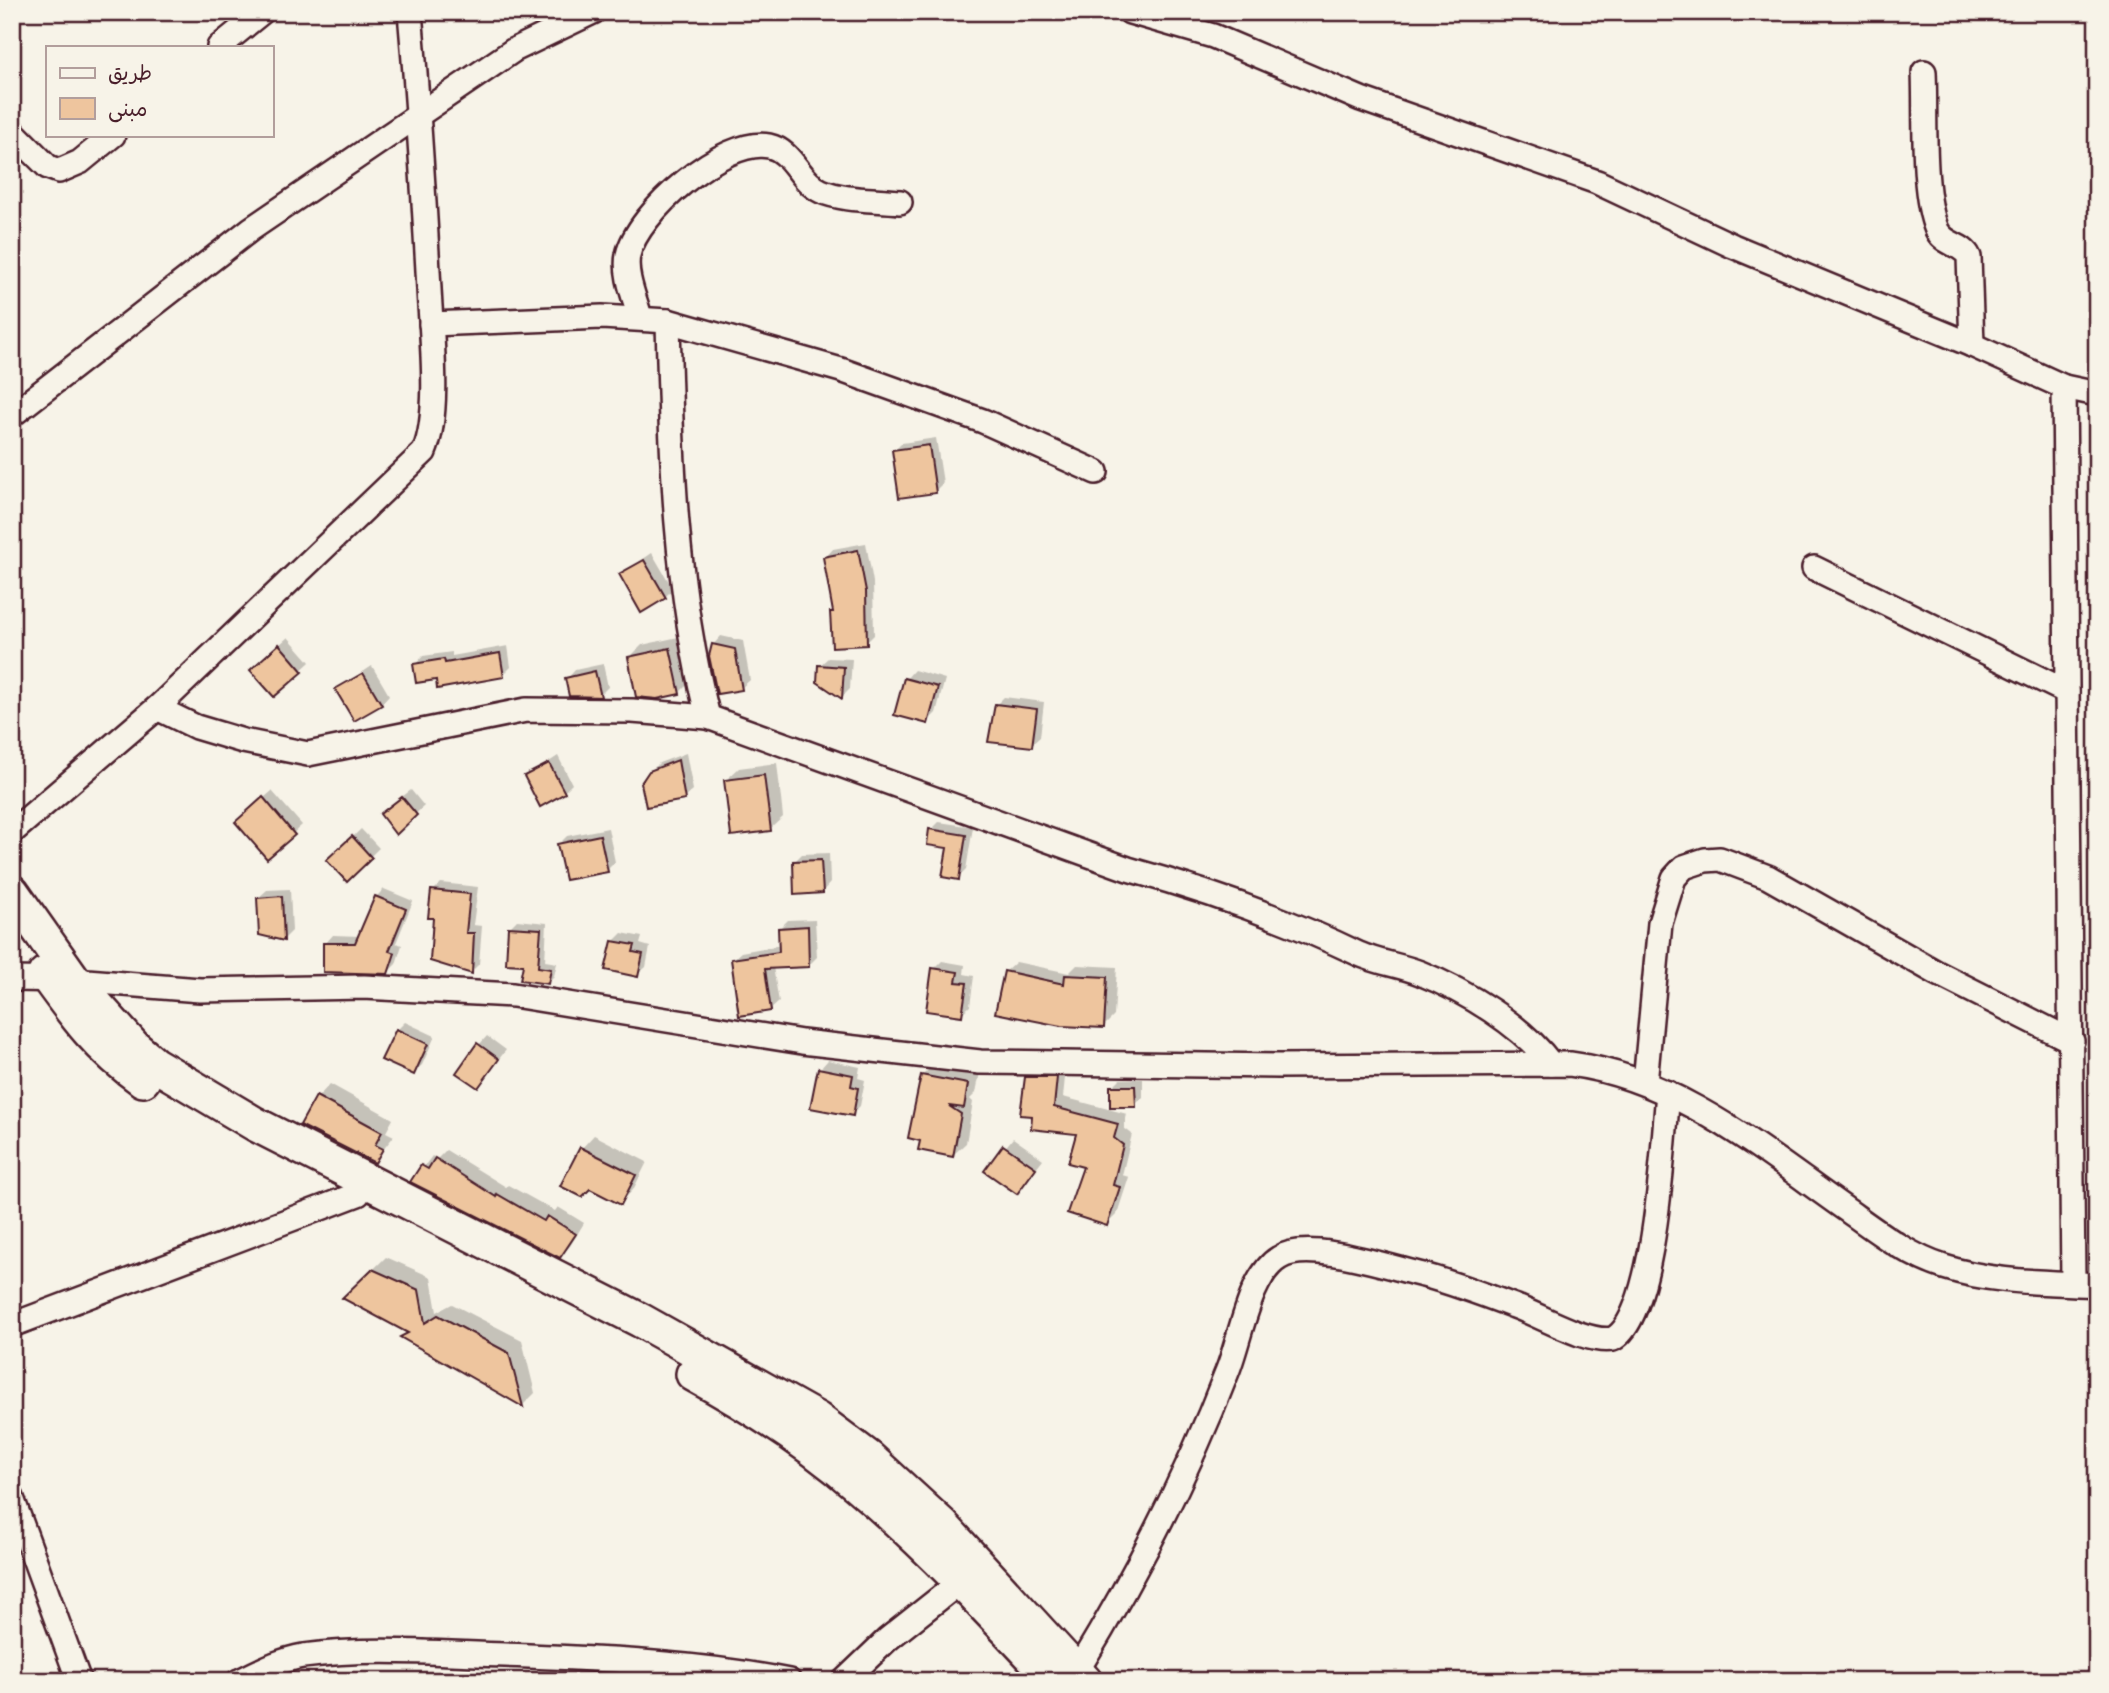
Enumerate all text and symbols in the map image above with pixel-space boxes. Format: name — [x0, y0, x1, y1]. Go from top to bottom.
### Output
legend — [46, 46, 273, 136]
text: طريق — [108, 60, 152, 87]
text: مبنى — [108, 96, 147, 123]

